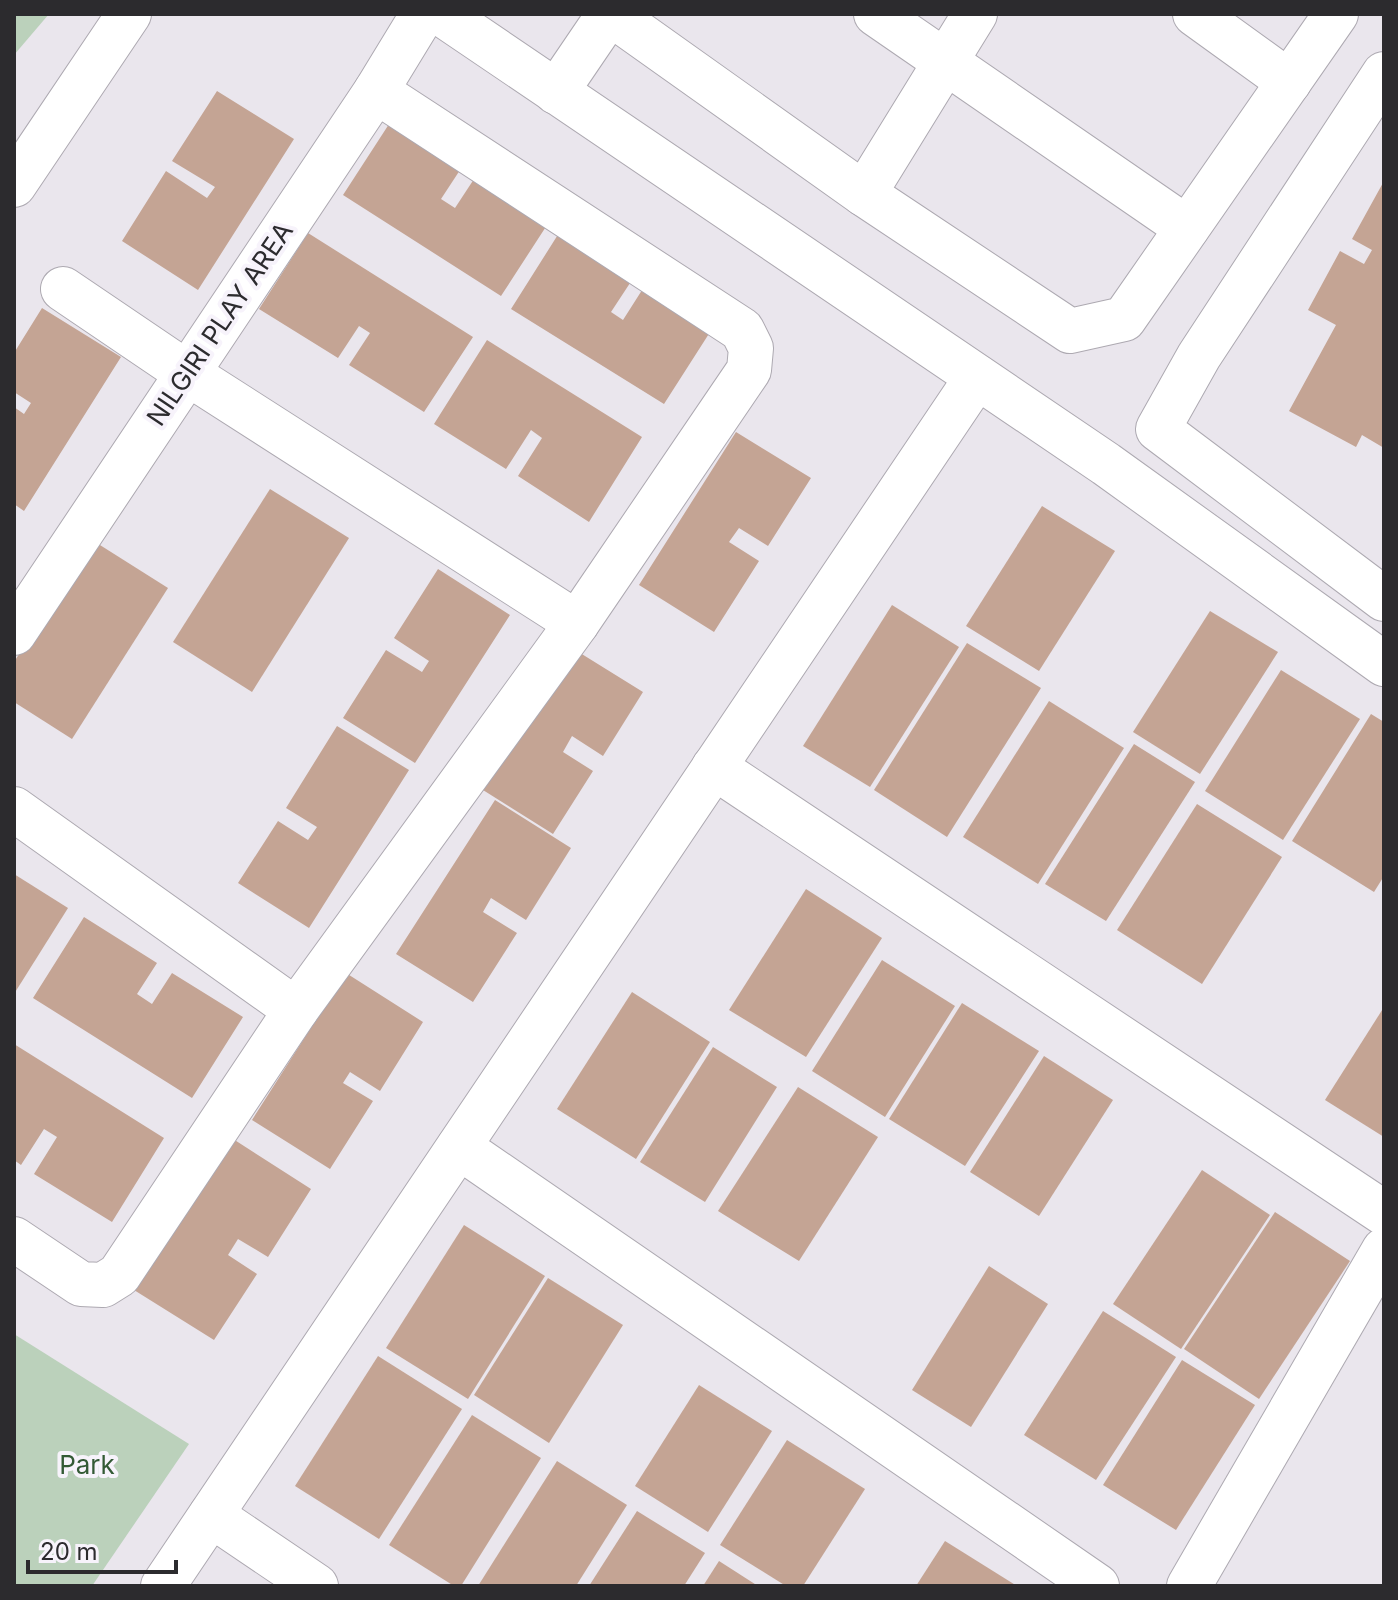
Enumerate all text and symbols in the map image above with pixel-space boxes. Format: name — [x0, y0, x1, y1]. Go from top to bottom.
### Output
street label: NILGIRI PLAY AREA — [140, 216, 299, 431]
park label: Park — [59, 1449, 115, 1480]
scale bar — [28, 1524, 176, 1574]
text: 20 m — [40, 1537, 98, 1566]

